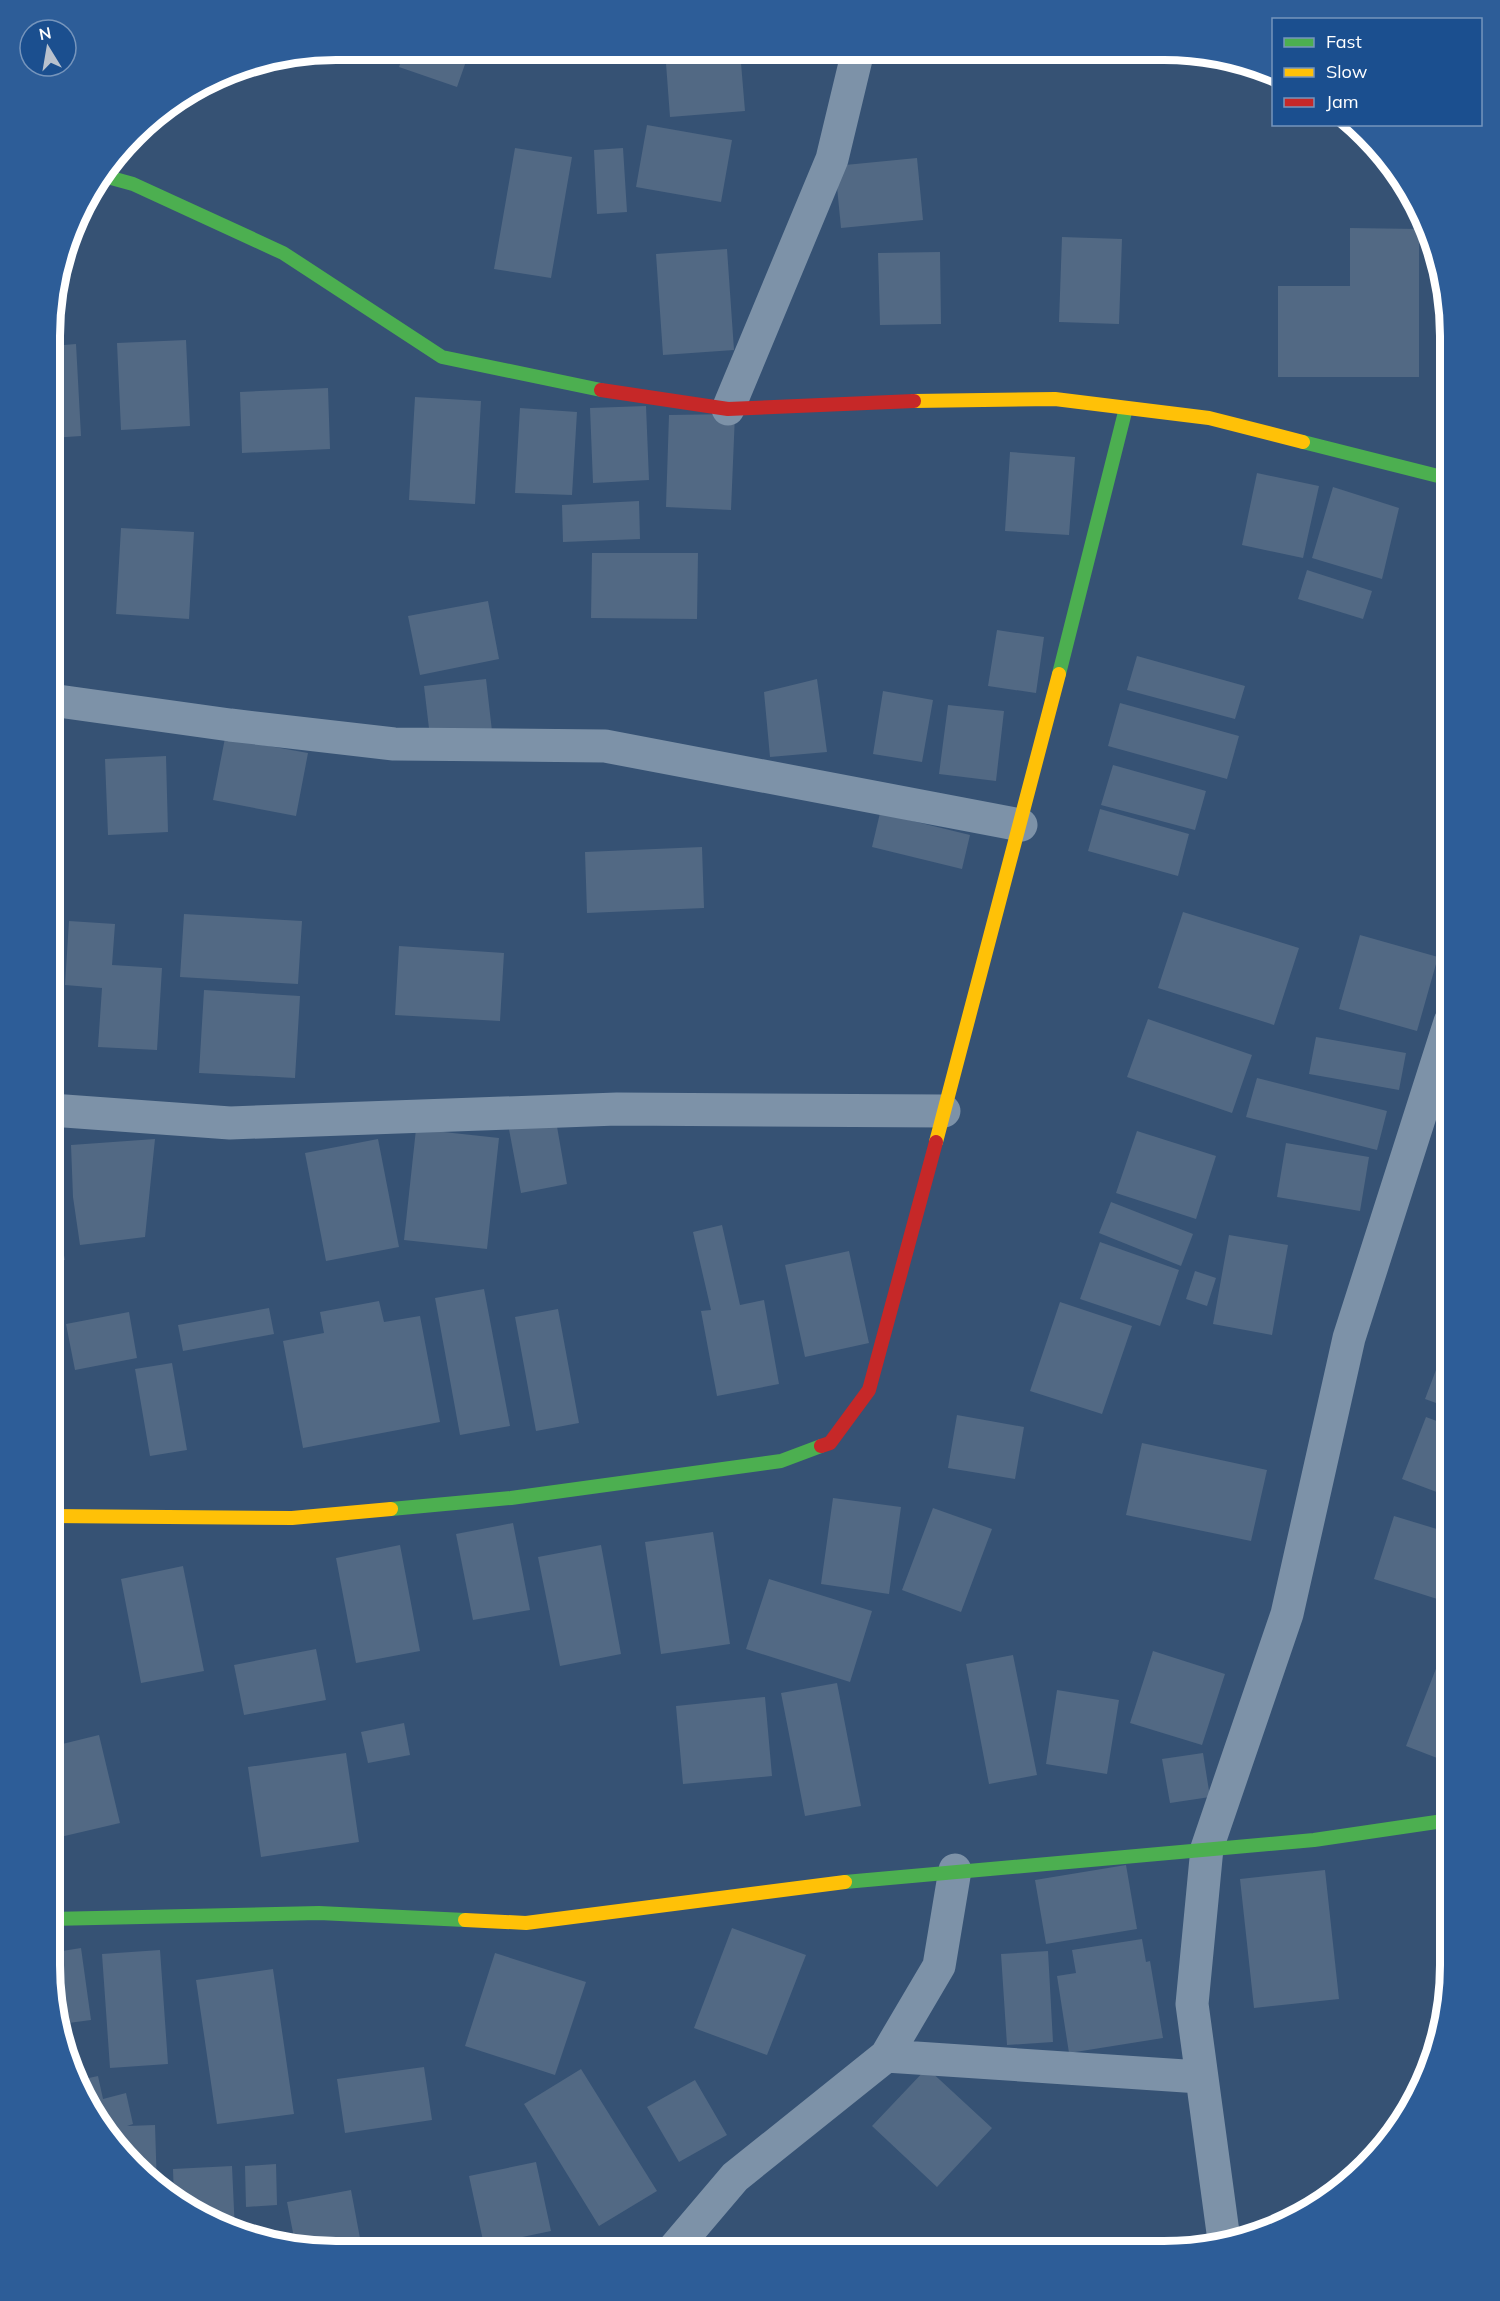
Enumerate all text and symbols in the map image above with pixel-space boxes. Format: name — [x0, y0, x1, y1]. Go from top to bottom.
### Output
north arrow — [18, 18, 78, 78]
legend — [1272, 18, 1482, 126]
text: N — [37, 22, 53, 44]
text: Fast — [1326, 30, 1362, 53]
text: Slow — [1326, 60, 1368, 83]
text: Jam — [1326, 90, 1359, 113]

